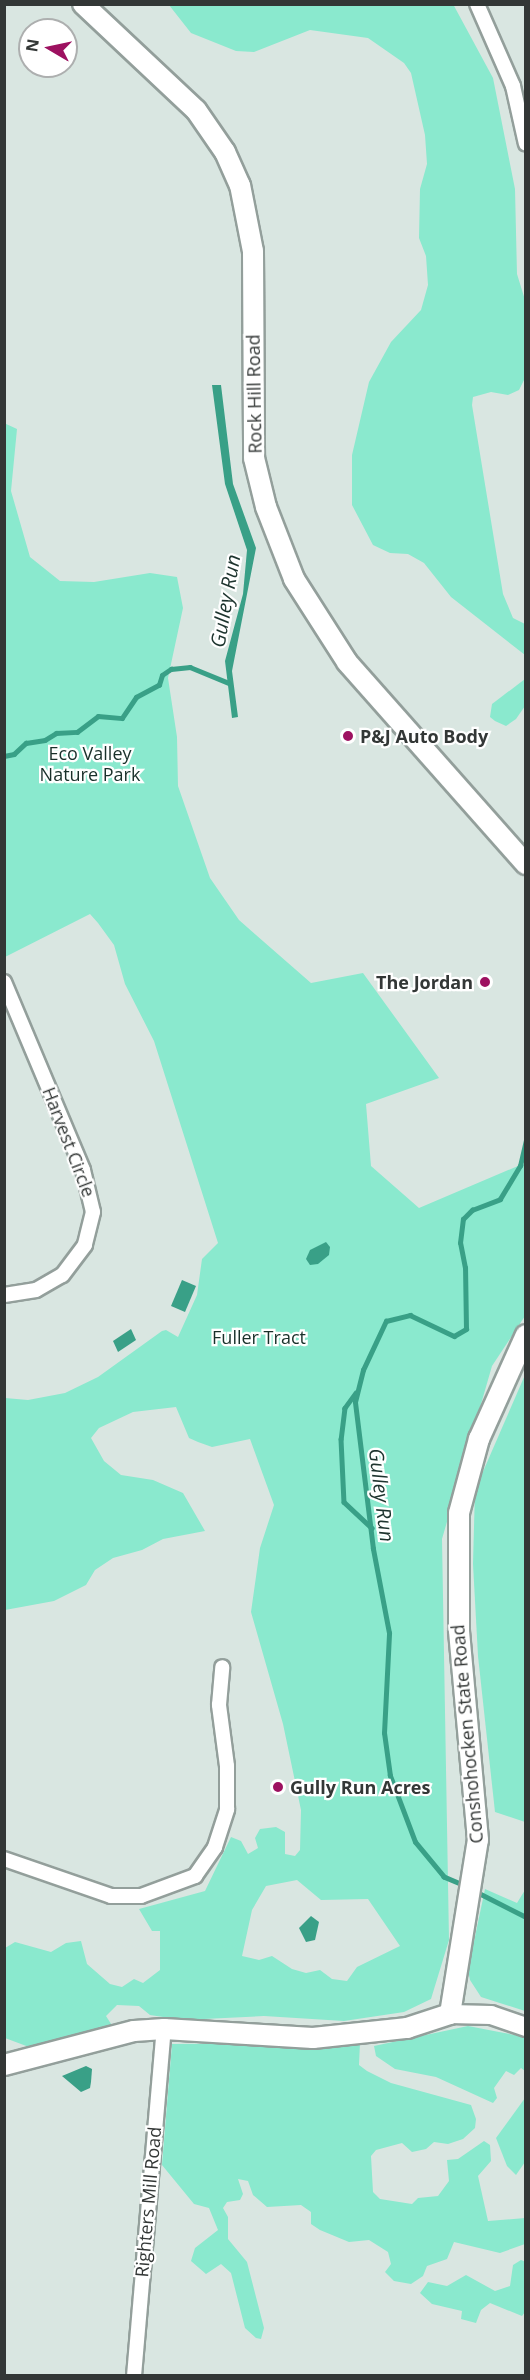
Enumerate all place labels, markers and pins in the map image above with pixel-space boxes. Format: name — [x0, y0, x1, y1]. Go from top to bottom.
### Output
place label: P&J Auto Body — [360, 725, 488, 747]
marker: P&J Auto Body — [341, 729, 355, 743]
place label: The Jordan — [376, 971, 473, 993]
marker: The Jordan — [478, 975, 492, 989]
place label: Gully Run Acres — [290, 1776, 430, 1798]
marker: Gully Run Acres — [271, 1780, 285, 1794]

